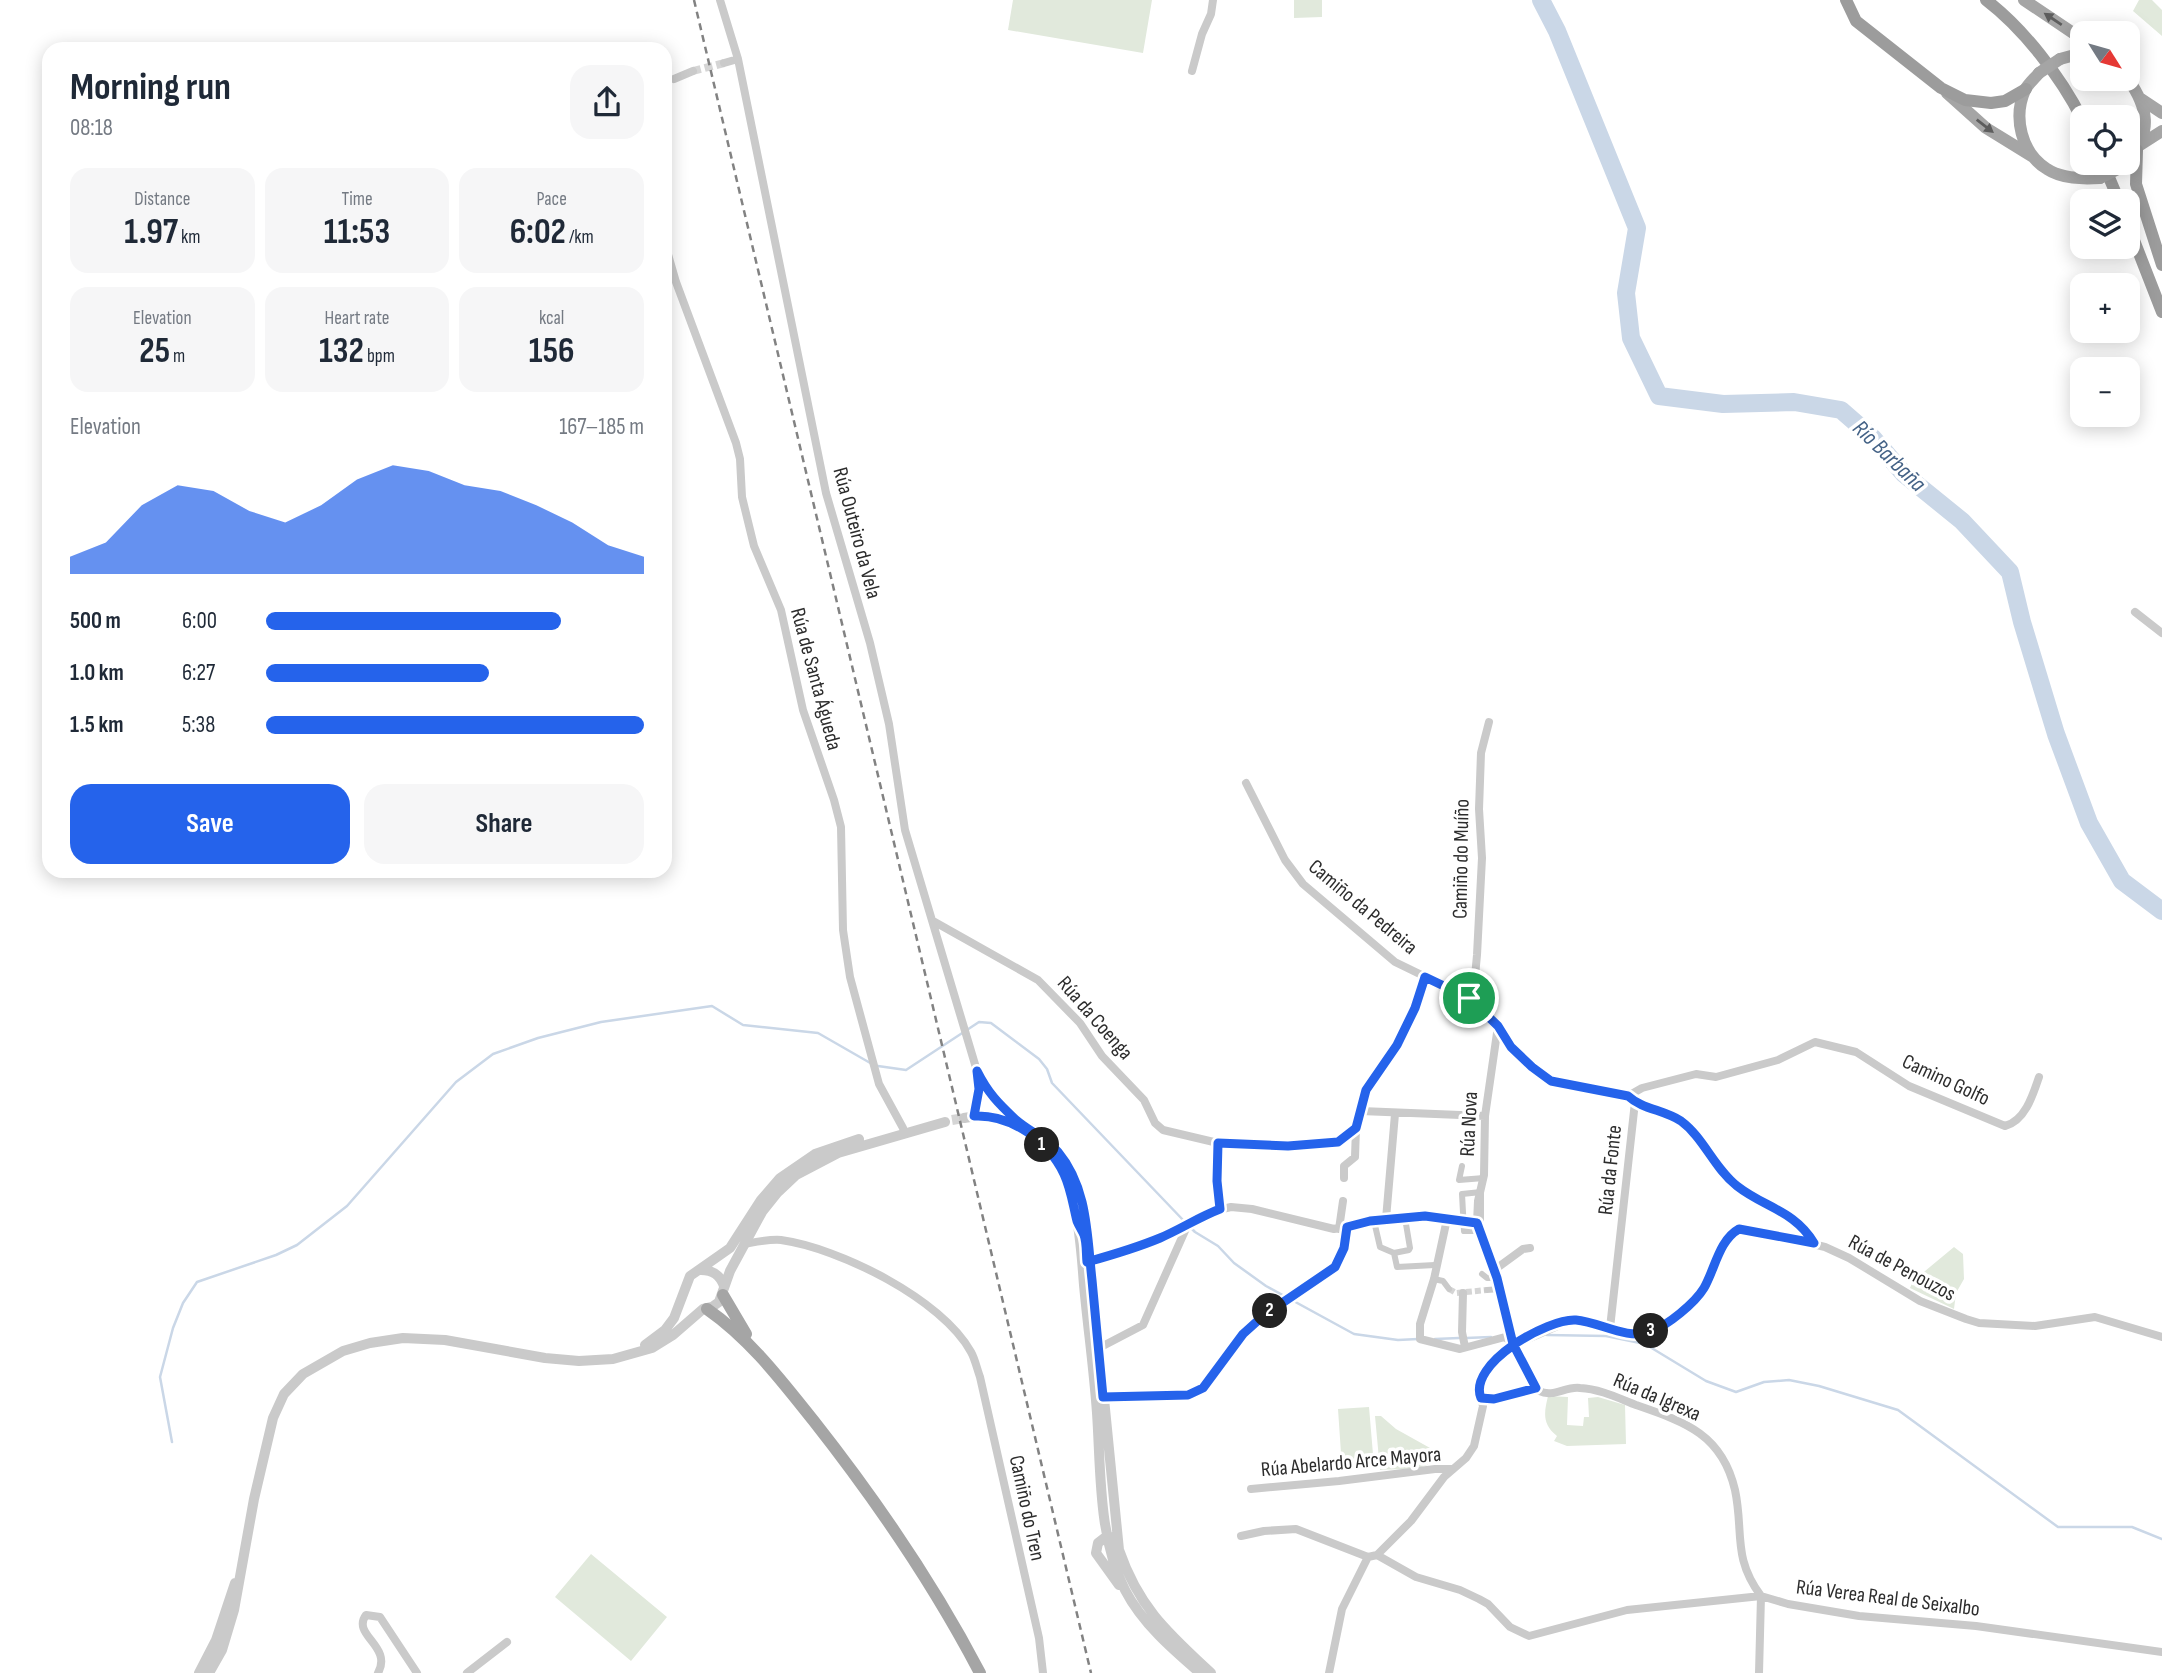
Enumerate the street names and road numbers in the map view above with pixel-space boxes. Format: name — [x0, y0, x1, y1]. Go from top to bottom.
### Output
street label: Rúa Outeiro da Vela — [827, 465, 887, 601]
street label: Rúa de Santa Águeda — [785, 605, 847, 753]
street label: Camiño do Muíño — [1447, 799, 1475, 919]
street label: Camiño da Pedreira — [1303, 854, 1423, 960]
street label: Rúa da Coenga — [1052, 971, 1138, 1065]
street label: Camino Golfo — [1898, 1049, 1994, 1111]
street label: Rúa Nova — [1455, 1091, 1483, 1157]
street label: Rúa da Fonte — [1593, 1124, 1627, 1216]
street label: Rúa de Penouzos — [1844, 1229, 1960, 1307]
street label: Rúa da Igrexa — [1610, 1367, 1704, 1427]
street label: Rúa Abelardo Arce Mayora — [1260, 1442, 1442, 1482]
street label: Camiño do Tren — [1004, 1453, 1050, 1563]
street label: Rúa Verea Real de Seixalbo — [1795, 1574, 1981, 1622]

